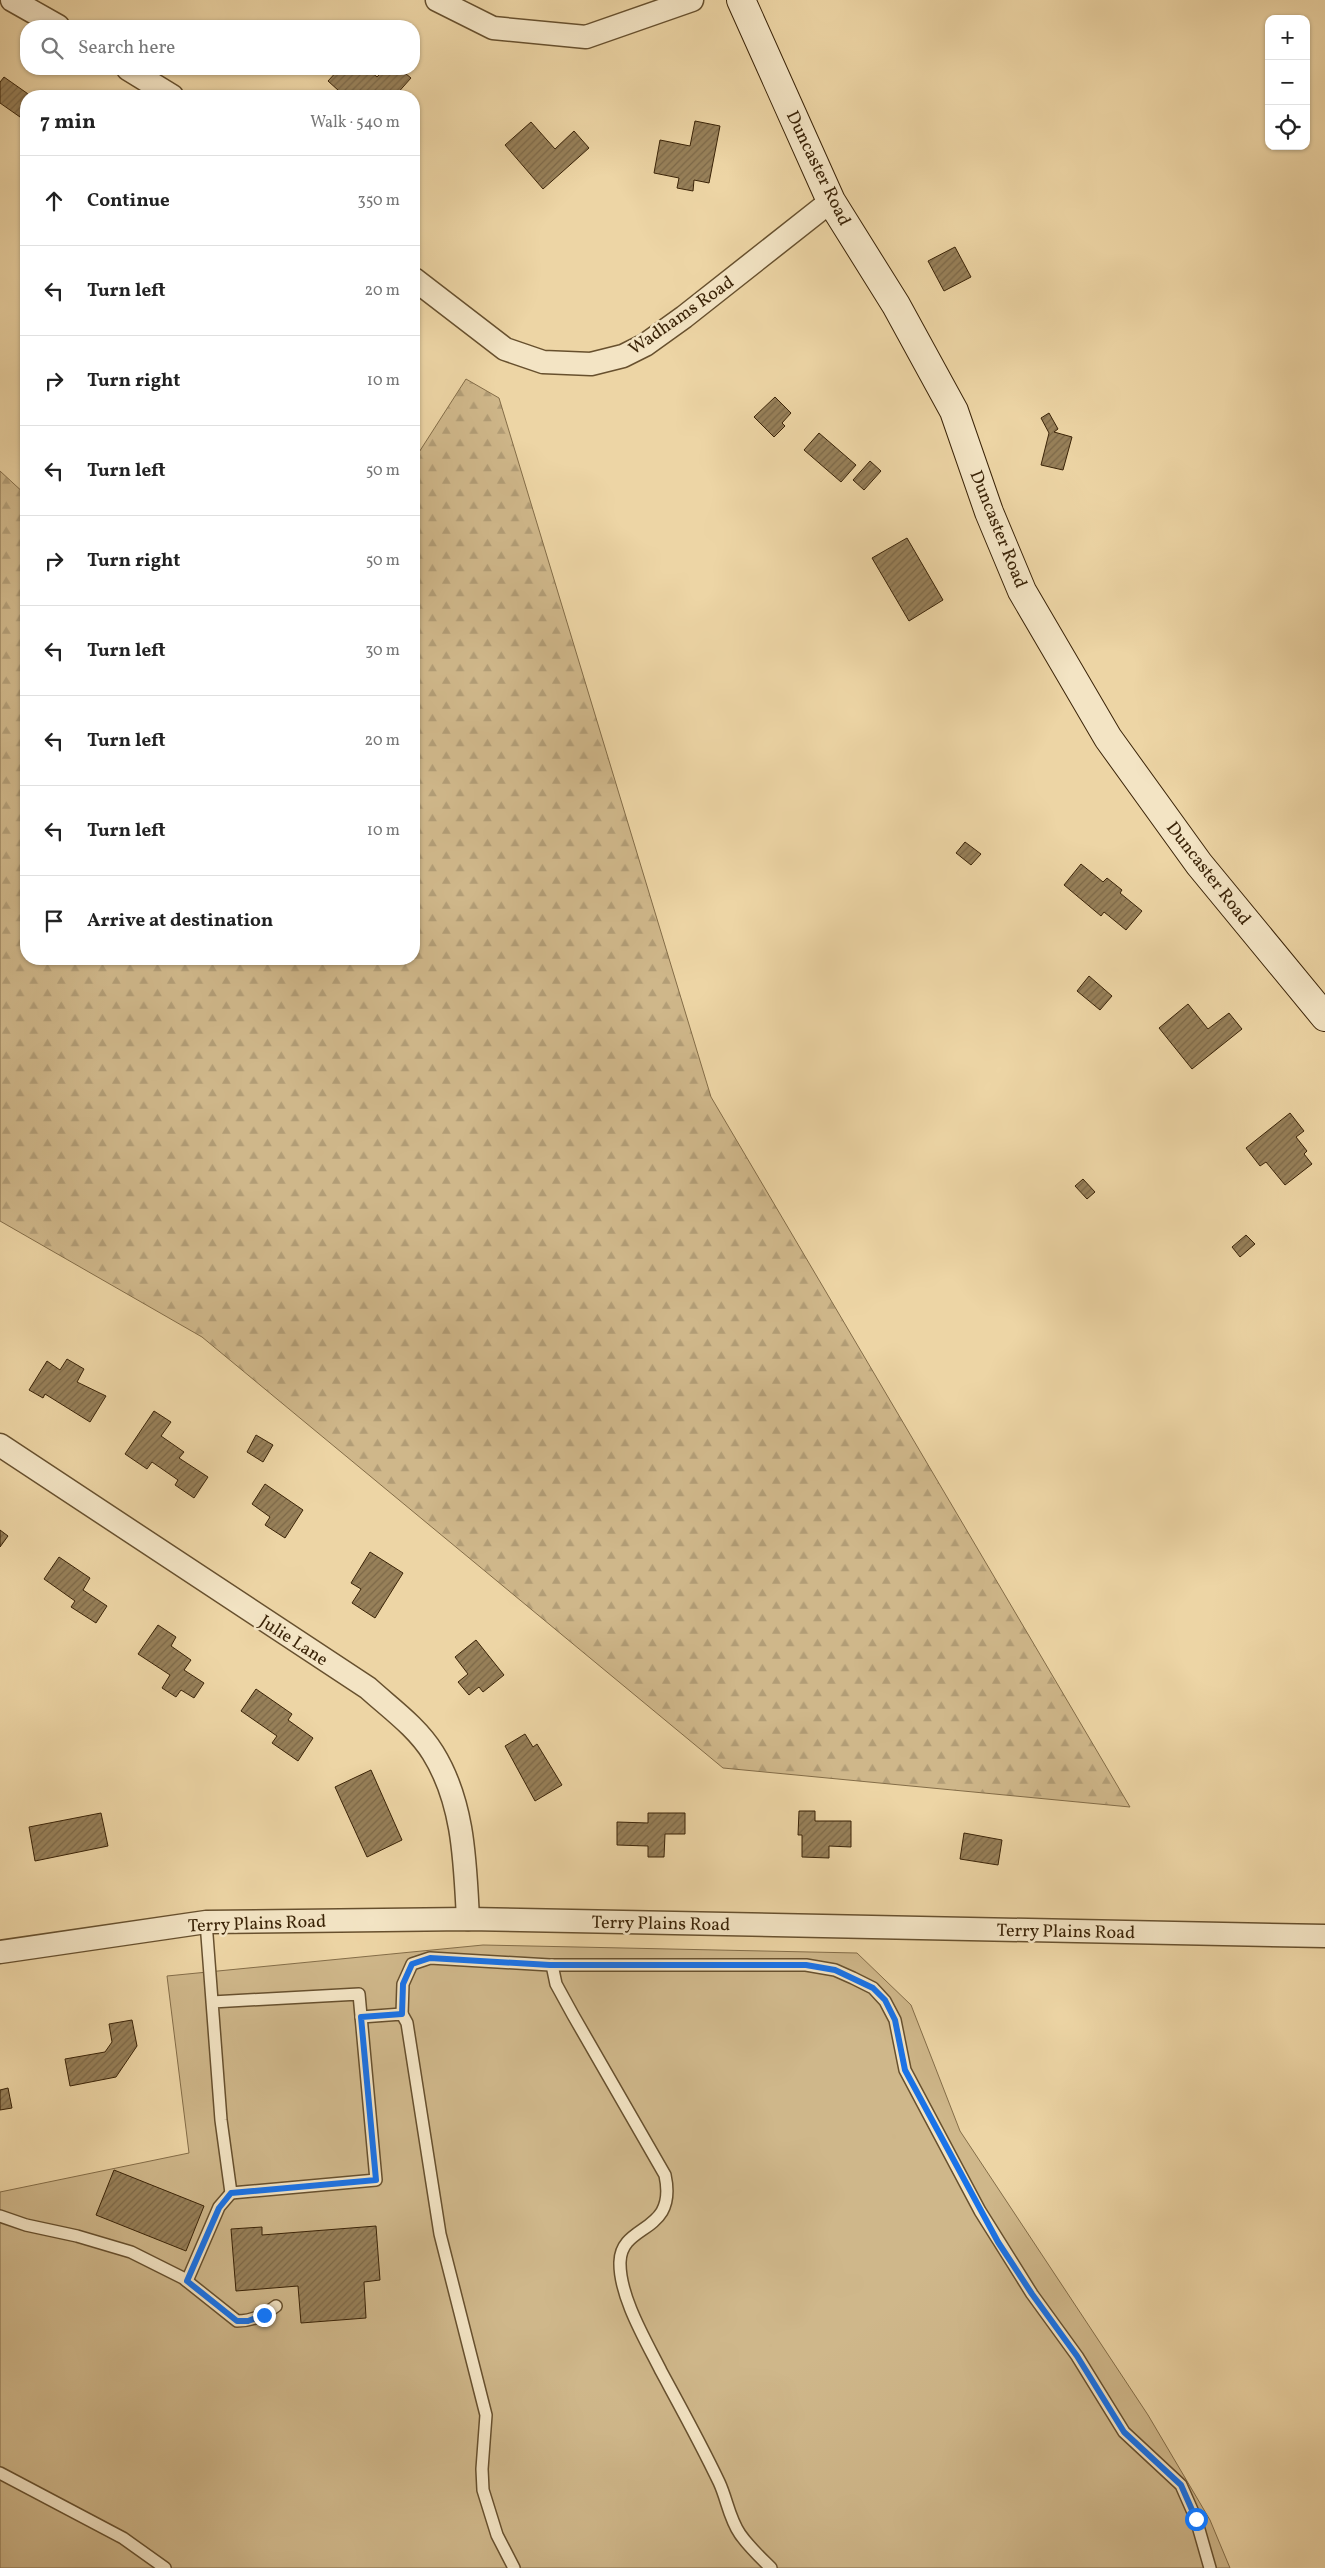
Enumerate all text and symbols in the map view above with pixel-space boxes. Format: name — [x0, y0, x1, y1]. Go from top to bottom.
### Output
map controls — [1265, 15, 1310, 150]
button: + — [1265, 15, 1310, 60]
search box — [20, 20, 420, 75]
icon: search — [38, 34, 66, 62]
text: Search here — [78, 35, 175, 61]
button: − — [1265, 60, 1310, 105]
button: locate — [1265, 105, 1310, 150]
street label: Duncaster Road — [779, 107, 856, 230]
text: 7 min — [40, 108, 96, 137]
text: Walk · 540 m — [310, 112, 400, 134]
icon: ahead — [40, 187, 68, 215]
text: Continue — [87, 188, 170, 214]
text: 350 m — [357, 190, 400, 212]
street label: Wadhams Road — [624, 271, 740, 362]
icon: left — [40, 277, 68, 305]
text: Turn left — [87, 278, 166, 304]
text: 20 m — [365, 280, 400, 302]
icon: right — [40, 367, 68, 395]
text: Turn right — [87, 368, 180, 394]
text: 10 m — [367, 370, 400, 392]
icon: left — [40, 457, 68, 485]
text: Turn left — [87, 458, 166, 484]
text: 50 m — [366, 460, 400, 482]
street label: Duncaster Road — [963, 467, 1033, 592]
icon: right — [40, 547, 68, 575]
text: Turn right — [87, 548, 180, 574]
text: 50 m — [366, 550, 400, 572]
icon: left — [40, 637, 68, 665]
text: Turn left — [87, 638, 166, 664]
text: 30 m — [365, 640, 400, 662]
icon: left — [40, 727, 68, 755]
text: Turn left — [87, 728, 166, 754]
text: 20 m — [365, 730, 400, 752]
icon: left — [40, 817, 68, 845]
street label: Duncaster Road — [1159, 817, 1256, 931]
text: Turn left — [87, 818, 166, 844]
text: 10 m — [367, 820, 400, 842]
icon: arrive — [40, 907, 68, 935]
text: Arrive at destination — [87, 908, 273, 934]
street label: Julie Lane — [254, 1610, 332, 1673]
street label: Terry Plains Road — [187, 1910, 327, 1939]
street label: Terry Plains Road — [591, 1911, 730, 1938]
street label: Terry Plains Road — [996, 1919, 1135, 1946]
route end — [253, 2304, 276, 2327]
route start — [1185, 2508, 1208, 2531]

